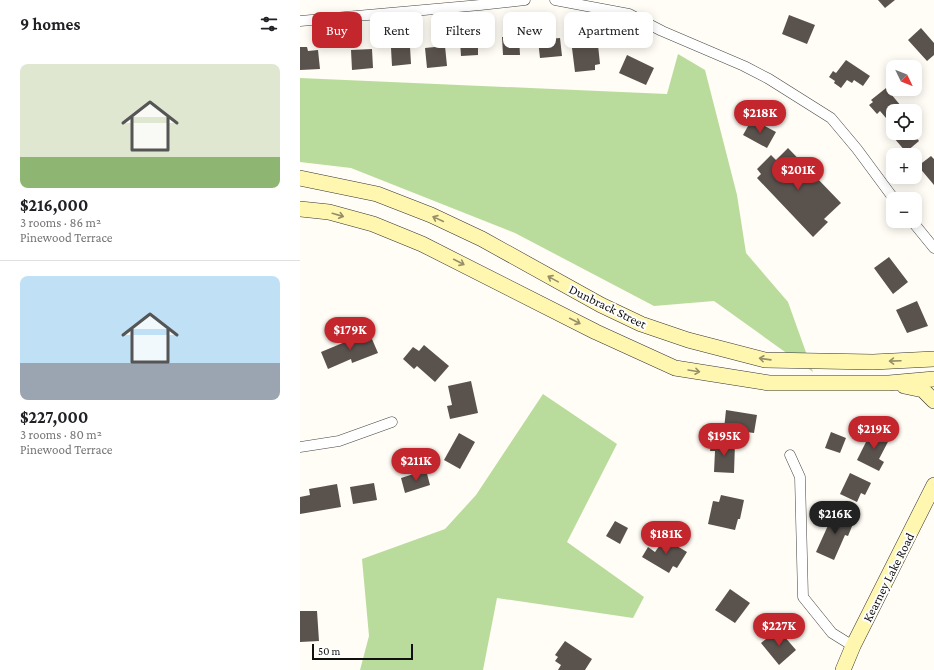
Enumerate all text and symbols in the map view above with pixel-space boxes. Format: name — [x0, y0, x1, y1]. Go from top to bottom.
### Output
chip: Buy — [312, 12, 362, 48]
chip: Rent — [370, 12, 423, 48]
chip: Filters — [431, 12, 495, 48]
chip: New — [503, 12, 556, 48]
chip: Apartment — [564, 12, 653, 48]
icon: filters — [258, 13, 280, 35]
text: 9 homes — [20, 15, 80, 34]
north arrow — [886, 60, 922, 96]
map controls — [886, 60, 922, 228]
icon: home — [114, 90, 186, 162]
pin: $218K — [732, 100, 788, 134]
button: locate — [886, 104, 922, 140]
text: $218K — [743, 105, 777, 120]
button: + — [886, 148, 922, 184]
pin: $201K — [770, 157, 826, 191]
text: $201K — [781, 162, 815, 177]
button: − — [886, 192, 922, 228]
text: $216,000 — [20, 196, 88, 215]
one-way arrow — [332, 211, 345, 219]
text: 3 rooms · 86 m² — [20, 215, 101, 230]
one-way arrow — [432, 215, 444, 222]
text: Pinewood Terrace — [20, 230, 113, 245]
one-way arrow — [453, 259, 465, 266]
one-way arrow — [547, 275, 559, 283]
street label: Dunbrack Street — [567, 281, 649, 332]
icon: home — [114, 302, 186, 374]
pin: $179K — [322, 317, 378, 351]
one-way arrow — [569, 318, 581, 325]
text: $179K — [333, 322, 367, 337]
one-way arrow — [759, 355, 772, 363]
one-way arrow — [889, 357, 902, 365]
one-way arrow — [687, 367, 700, 375]
text: $227,000 — [20, 408, 88, 427]
pin: $219K — [846, 416, 902, 450]
text: $219K — [857, 421, 891, 436]
pin: $195K — [696, 423, 752, 457]
text: 3 rooms · 80 m² — [20, 427, 102, 442]
text: $195K — [708, 428, 740, 443]
text: Pinewood Terrace — [20, 442, 113, 457]
pin: $211K — [388, 448, 444, 482]
text: $211K — [400, 453, 432, 468]
pin: $216K — [807, 501, 863, 535]
text: $216K — [818, 506, 852, 521]
pin: $181K — [638, 521, 694, 555]
text: $181K — [650, 526, 682, 541]
street label: Kearney Lake Road — [860, 530, 917, 624]
pin: $227K — [751, 613, 807, 647]
text: $227K — [762, 618, 796, 633]
scale bar — [312, 642, 413, 661]
text: 50 m — [318, 645, 340, 657]

